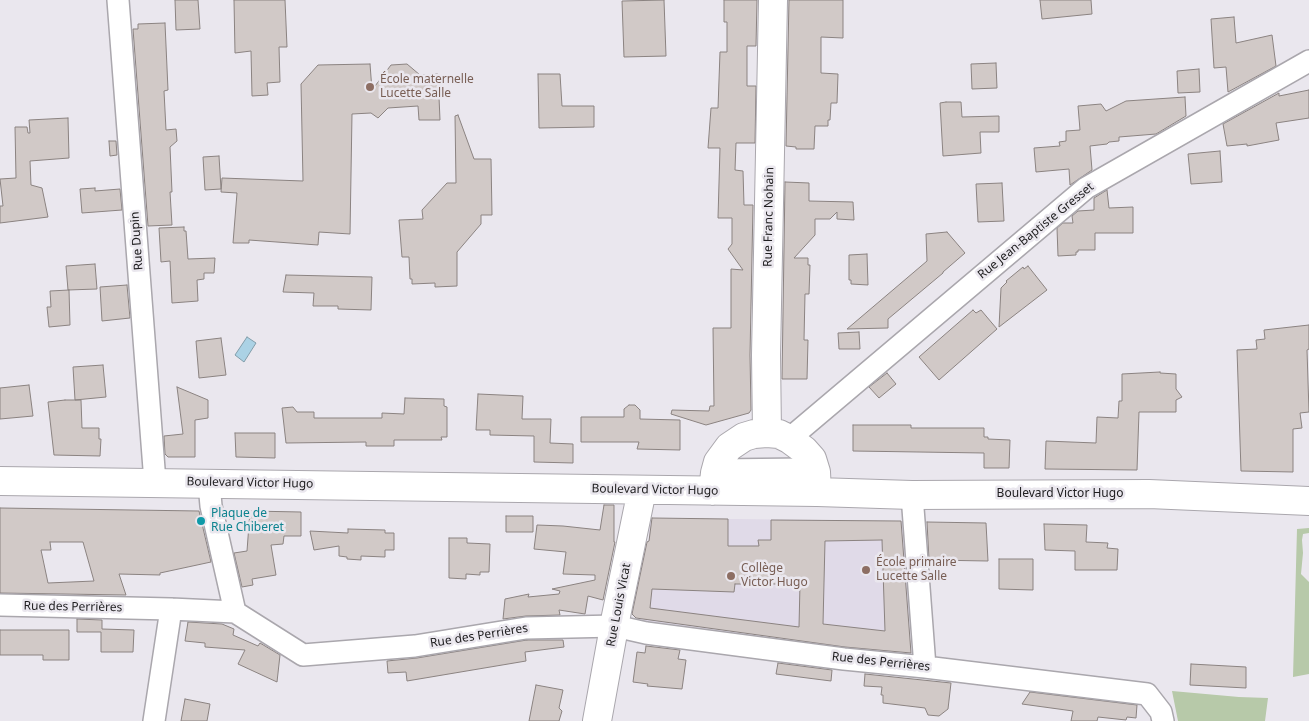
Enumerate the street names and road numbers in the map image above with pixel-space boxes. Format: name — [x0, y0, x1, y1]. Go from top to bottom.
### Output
street label: Rue Franc Nohain — [761, 167, 777, 267]
street label: Rue Jean-Baptiste Gresset — [975, 180, 1097, 282]
street label: Rue Dupin — [128, 211, 146, 271]
street label: Boulevard Victor Hugo — [186, 475, 314, 491]
street label: Boulevard Victor Hugo — [591, 482, 719, 498]
street label: Boulevard Victor Hugo — [997, 487, 1123, 501]
street label: Rue Louis Vicat — [604, 562, 634, 648]
street label: Rue des Perrières — [23, 599, 123, 615]
street label: Rue des Perrières — [429, 621, 529, 651]
street label: Rue des Perrières — [831, 650, 931, 674]

